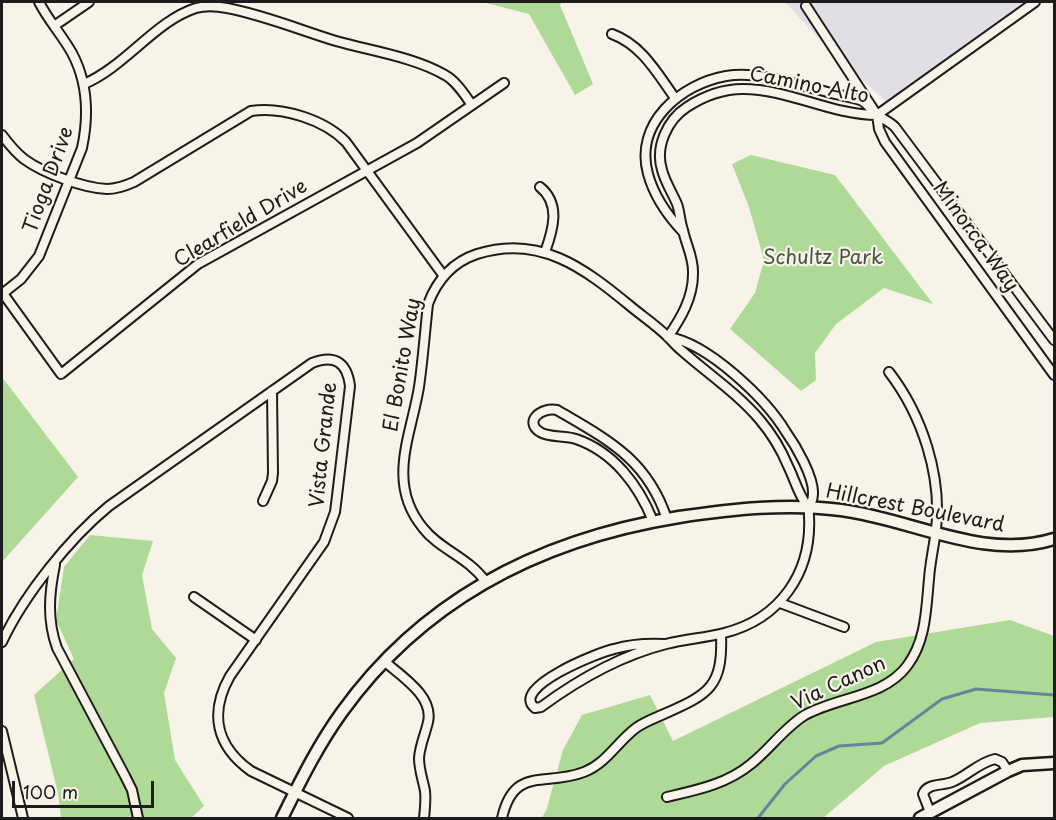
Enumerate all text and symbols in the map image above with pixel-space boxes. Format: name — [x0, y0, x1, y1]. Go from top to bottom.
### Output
street label: Camino Alto — [747, 63, 871, 109]
street label: Tioga Drive — [19, 124, 79, 236]
street label: Clearfield Drive — [170, 175, 312, 273]
street label: Minorca Way — [927, 177, 1023, 297]
park label: Schultz Park — [763, 246, 883, 270]
street label: El Bonito Way — [379, 296, 427, 434]
street label: Vista Grande — [305, 381, 343, 509]
street label: Hillcrest Boulevard — [824, 480, 1006, 538]
street label: Via Canon — [788, 652, 890, 716]
scale bar — [15, 769, 158, 807]
text: 100 m — [23, 778, 78, 805]

